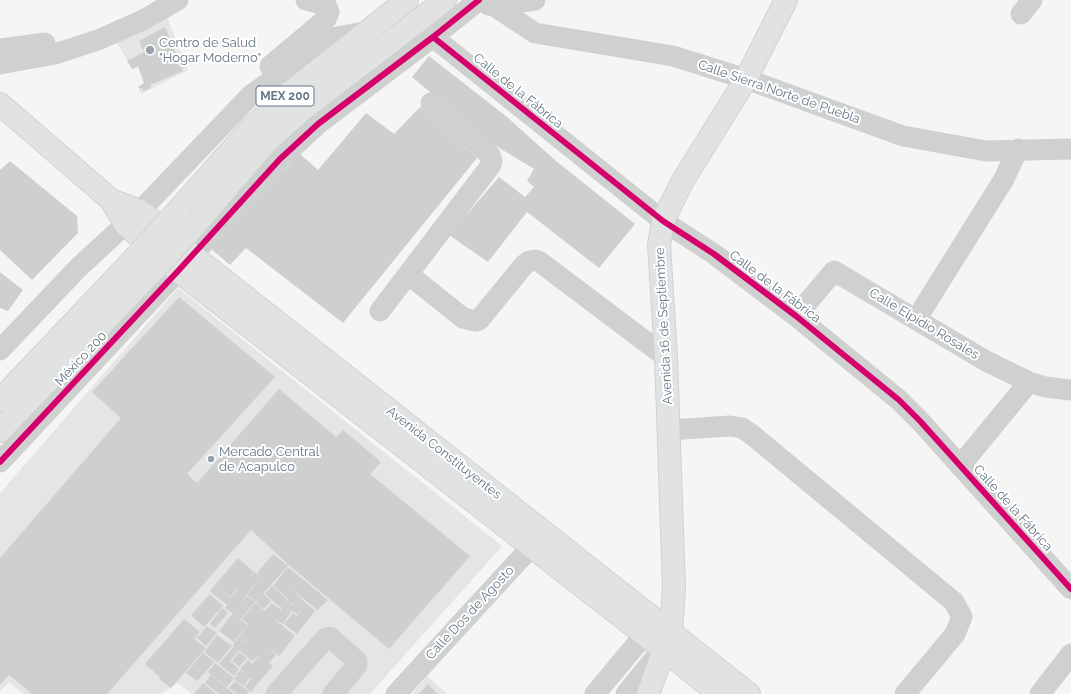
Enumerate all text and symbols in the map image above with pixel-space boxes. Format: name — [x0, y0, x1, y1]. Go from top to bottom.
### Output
place label: Centro de Salud "Hogar Moderno" — [159, 35, 261, 66]
marker: Centro de Salud "Hogar Moderno" — [144, 44, 156, 56]
street label: Calle de la Fábrica — [470, 50, 566, 132]
street label: Calle Sierra Norte de Puebla — [696, 57, 862, 127]
road number: MEX 200 — [256, 86, 314, 106]
street label: Avenida 16 de Septiembre — [652, 247, 676, 405]
street label: Calle de la Fábrica — [726, 248, 824, 326]
street label: Calle Elpidio Rosales — [866, 285, 982, 363]
street label: México 200 — [52, 329, 110, 389]
street label: Avenida Constituyentes — [383, 403, 505, 503]
place label: Mercado Central de Acapulco — [219, 444, 319, 475]
marker: Mercado Central de Acapulco — [206, 454, 216, 464]
street label: Calle de la Fábrica — [970, 462, 1056, 554]
street label: Calle Dos de Agosto — [423, 563, 517, 663]

